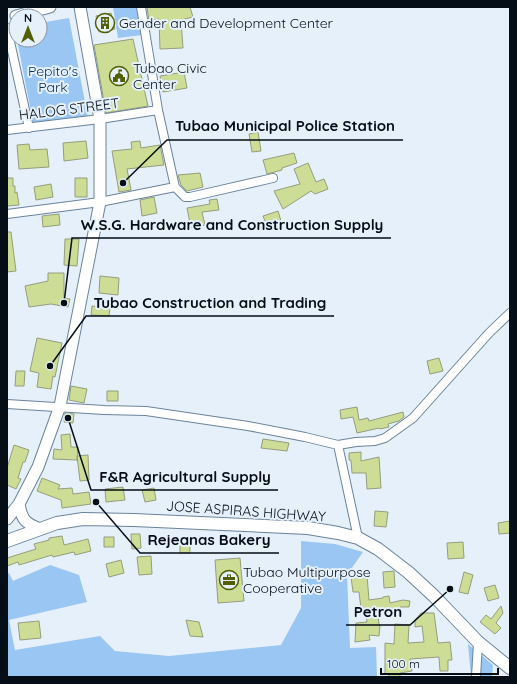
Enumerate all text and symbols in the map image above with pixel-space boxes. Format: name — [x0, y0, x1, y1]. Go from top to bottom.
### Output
north arrow — [8, 8, 48, 48]
text: N — [24, 11, 32, 25]
building icon: Gender and Development Center — [94, 12, 116, 34]
place label: Gender and Development Center — [119, 14, 334, 32]
place label: Tubao Civic Center — [133, 59, 207, 93]
park label: Pepito's Park — [28, 62, 78, 96]
public building icon: Tubao Civic Center — [108, 65, 130, 87]
street label: HALOG STREET — [18, 94, 120, 124]
callout: Tubao Municipal Police Station — [167, 113, 403, 140]
text: Tubao Municipal Police Station — [175, 116, 395, 135]
callout: W.S.G. Hardware and Construction Supply — [72, 211, 391, 238]
text: W.S.G. Hardware and Construction Supply — [81, 215, 383, 234]
callout: Tubao Construction and Trading — [86, 289, 334, 316]
text: Tubao Construction and Trading — [94, 293, 326, 312]
callout: F&R Agricultural Supply — [91, 463, 278, 490]
text: F&R Agricultural Supply — [99, 467, 271, 486]
street label: JOSE ASPIRAS HIGHWAY — [165, 496, 327, 526]
callout: Rejeanas Bakery — [140, 526, 279, 553]
text: Rejeanas Bakery — [148, 530, 270, 549]
place label: Tubao Multipurpose Cooperative — [243, 563, 371, 597]
office icon: Tubao Multipurpose Cooperative — [218, 569, 240, 591]
callout: Petron — [346, 598, 410, 625]
text: Petron — [354, 602, 402, 621]
scale bar — [381, 650, 498, 676]
text: 100 m — [387, 656, 420, 671]

